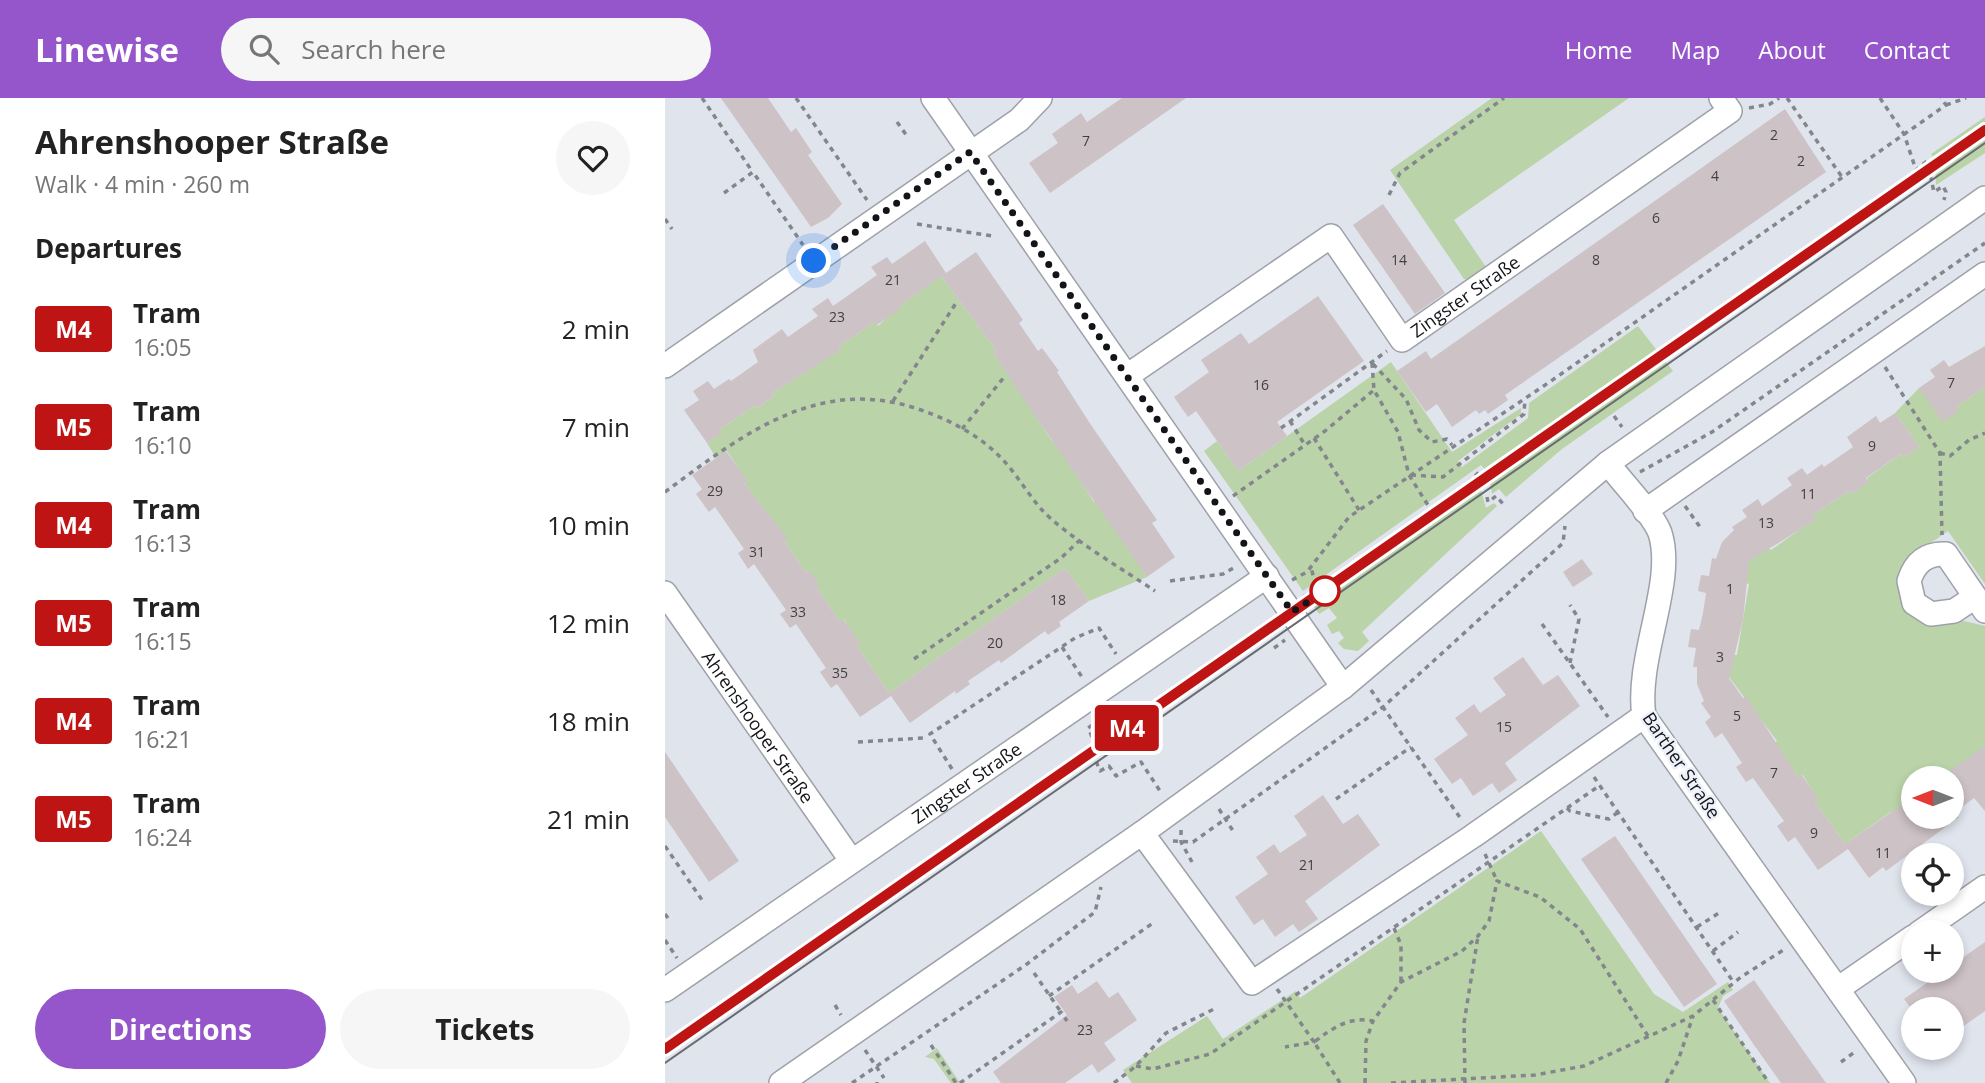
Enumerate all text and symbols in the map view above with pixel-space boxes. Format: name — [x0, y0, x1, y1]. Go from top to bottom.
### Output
search box — [221, 18, 711, 81]
text: Linewise — [35, 27, 179, 72]
icon: search — [245, 30, 283, 68]
text: Search here — [301, 31, 446, 67]
text: Home — [1565, 33, 1633, 66]
text: Map — [1671, 33, 1720, 66]
text: About — [1758, 33, 1826, 66]
text: Contact — [1864, 33, 1950, 66]
text: Ahrenshooper Straße — [35, 119, 389, 164]
button: heart — [556, 121, 630, 195]
house number: 2 — [1770, 125, 1778, 144]
house number: 7 — [1082, 131, 1090, 150]
house number: 2 — [1797, 151, 1805, 170]
house number: 4 — [1711, 166, 1719, 185]
text: Walk · 4 min · 260 m — [35, 168, 250, 200]
house number: 6 — [1652, 208, 1660, 227]
text: Departures — [35, 230, 182, 266]
your location — [796, 243, 831, 278]
house number: 14 — [1391, 250, 1407, 269]
street label: Zingster Straße — [1406, 250, 1524, 343]
house number: 8 — [1592, 250, 1600, 269]
house number: 21 — [885, 270, 901, 289]
text: Tram — [133, 295, 201, 331]
house number: 23 — [829, 307, 845, 326]
text: 2 min — [562, 311, 630, 347]
text: M4 — [55, 312, 92, 345]
text: 16:05 — [133, 331, 192, 363]
house number: 7 — [1947, 373, 1955, 392]
house number: 16 — [1253, 375, 1269, 394]
text: Tram — [133, 393, 201, 429]
text: 7 min — [562, 409, 630, 445]
text: M5 — [55, 410, 92, 443]
text: 16:10 — [133, 429, 192, 461]
house number: 9 — [1868, 436, 1876, 455]
house number: 29 — [707, 481, 723, 500]
house number: 11 — [1800, 484, 1816, 503]
text: Tram — [133, 491, 201, 527]
text: 10 min — [547, 507, 630, 543]
text: M4 — [55, 508, 92, 541]
house number: 13 — [1758, 513, 1774, 532]
text: 16:13 — [133, 527, 192, 559]
house number: 31 — [749, 542, 765, 561]
unlabelled marker — [1310, 576, 1340, 606]
house number: 1 — [1726, 579, 1734, 598]
text: Tram — [133, 589, 201, 625]
house number: 18 — [1050, 590, 1066, 609]
house number: 33 — [790, 602, 806, 621]
text: 12 min — [547, 605, 630, 641]
text: M5 — [55, 606, 92, 639]
text: 16:15 — [133, 625, 192, 657]
house number: 20 — [987, 633, 1003, 652]
street label: Ahrenshooper Straße — [697, 646, 820, 808]
house number: 3 — [1716, 647, 1724, 666]
house number: 35 — [832, 663, 848, 682]
text: Tram — [133, 687, 201, 723]
text: 18 min — [547, 703, 630, 739]
text: M4 — [55, 704, 92, 737]
line badge: M4 — [1095, 705, 1159, 751]
house number: 5 — [1733, 706, 1741, 725]
street label: Barther Straße — [1638, 707, 1726, 823]
text: M4 — [1109, 711, 1145, 744]
house number: 15 — [1496, 717, 1512, 736]
text: 16:21 — [133, 723, 192, 755]
street label: Zingster Straße — [907, 736, 1026, 829]
house number: 7 — [1770, 763, 1778, 782]
north arrow — [1901, 766, 1963, 830]
map controls — [1901, 766, 1964, 1060]
text: Tram — [133, 785, 201, 821]
text: 21 min — [547, 801, 630, 837]
text: M5 — [55, 802, 92, 835]
text: 16:24 — [133, 821, 192, 853]
house number: 9 — [1810, 823, 1818, 842]
house number: 11 — [1875, 843, 1891, 862]
button: locate — [1901, 843, 1964, 906]
house number: 21 — [1299, 855, 1315, 874]
button: + — [1901, 920, 1964, 983]
button: Directions — [35, 989, 326, 1069]
button: Tickets — [340, 989, 630, 1069]
button: − — [1901, 997, 1964, 1060]
house number: 23 — [1077, 1020, 1093, 1039]

